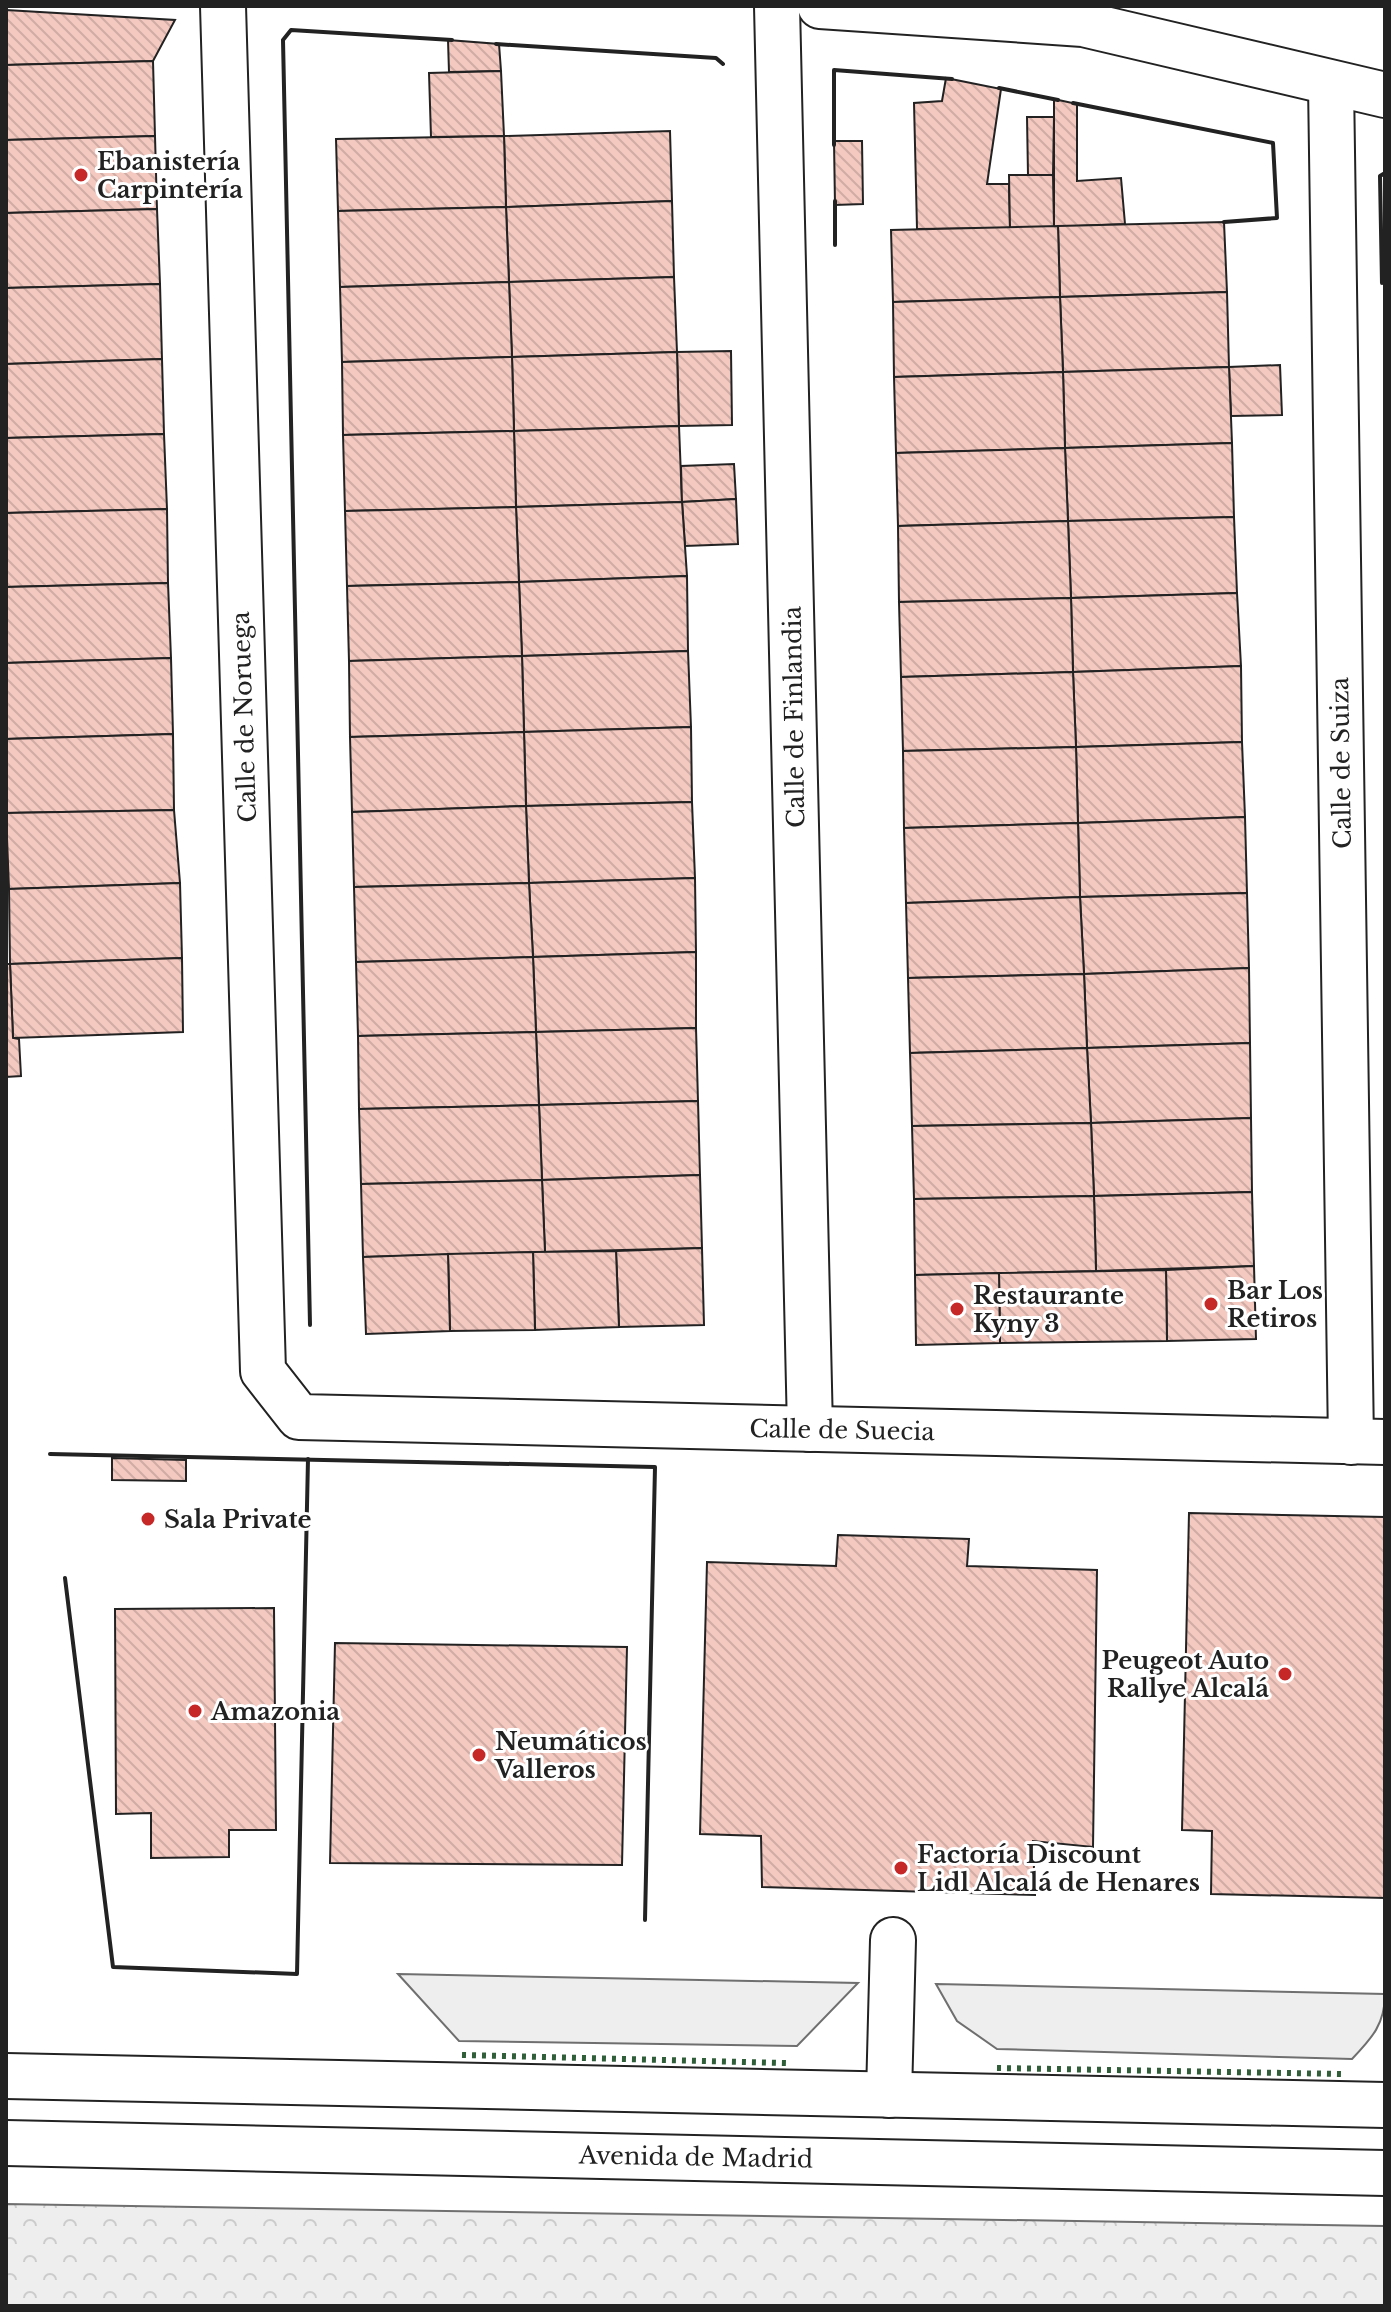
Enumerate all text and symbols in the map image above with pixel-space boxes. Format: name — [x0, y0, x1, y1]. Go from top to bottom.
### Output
place label: Ebanistería Carpintería — [97, 147, 243, 204]
marker: Ebanistería Carpintería — [72, 166, 90, 184]
street label: Calle de Finlandia — [778, 605, 810, 828]
street label: Calle de Noruega — [226, 610, 262, 823]
street label: Calle de Suiza — [1325, 676, 1357, 849]
place label: Bar Los Retiros — [1227, 1276, 1323, 1333]
place label: Restaurante Kyny 3 — [973, 1281, 1124, 1338]
marker: Bar Los Retiros — [1202, 1295, 1220, 1313]
marker: Restaurante Kyny 3 — [948, 1300, 966, 1318]
street label: Calle de Suecia — [749, 1414, 936, 1446]
place label: Sala Private — [164, 1505, 312, 1534]
marker: Sala Private — [139, 1510, 157, 1528]
place label: Peugeot Auto Rallye Alcalá — [1102, 1646, 1269, 1703]
marker: Peugeot Auto Rallye Alcalá — [1276, 1665, 1294, 1683]
place label: Amazonia — [210, 1697, 340, 1726]
marker: Amazonia — [186, 1702, 204, 1720]
place label: Neumáticos Valleros — [494, 1727, 647, 1784]
marker: Neumáticos Valleros — [470, 1746, 488, 1764]
place label: Factoría Discount Lidl Alcalá de Henares — [917, 1840, 1200, 1897]
marker: Factoría Discount Lidl Alcalá de Henares — [892, 1859, 910, 1877]
street label: Avenida de Madrid — [578, 2140, 813, 2174]

